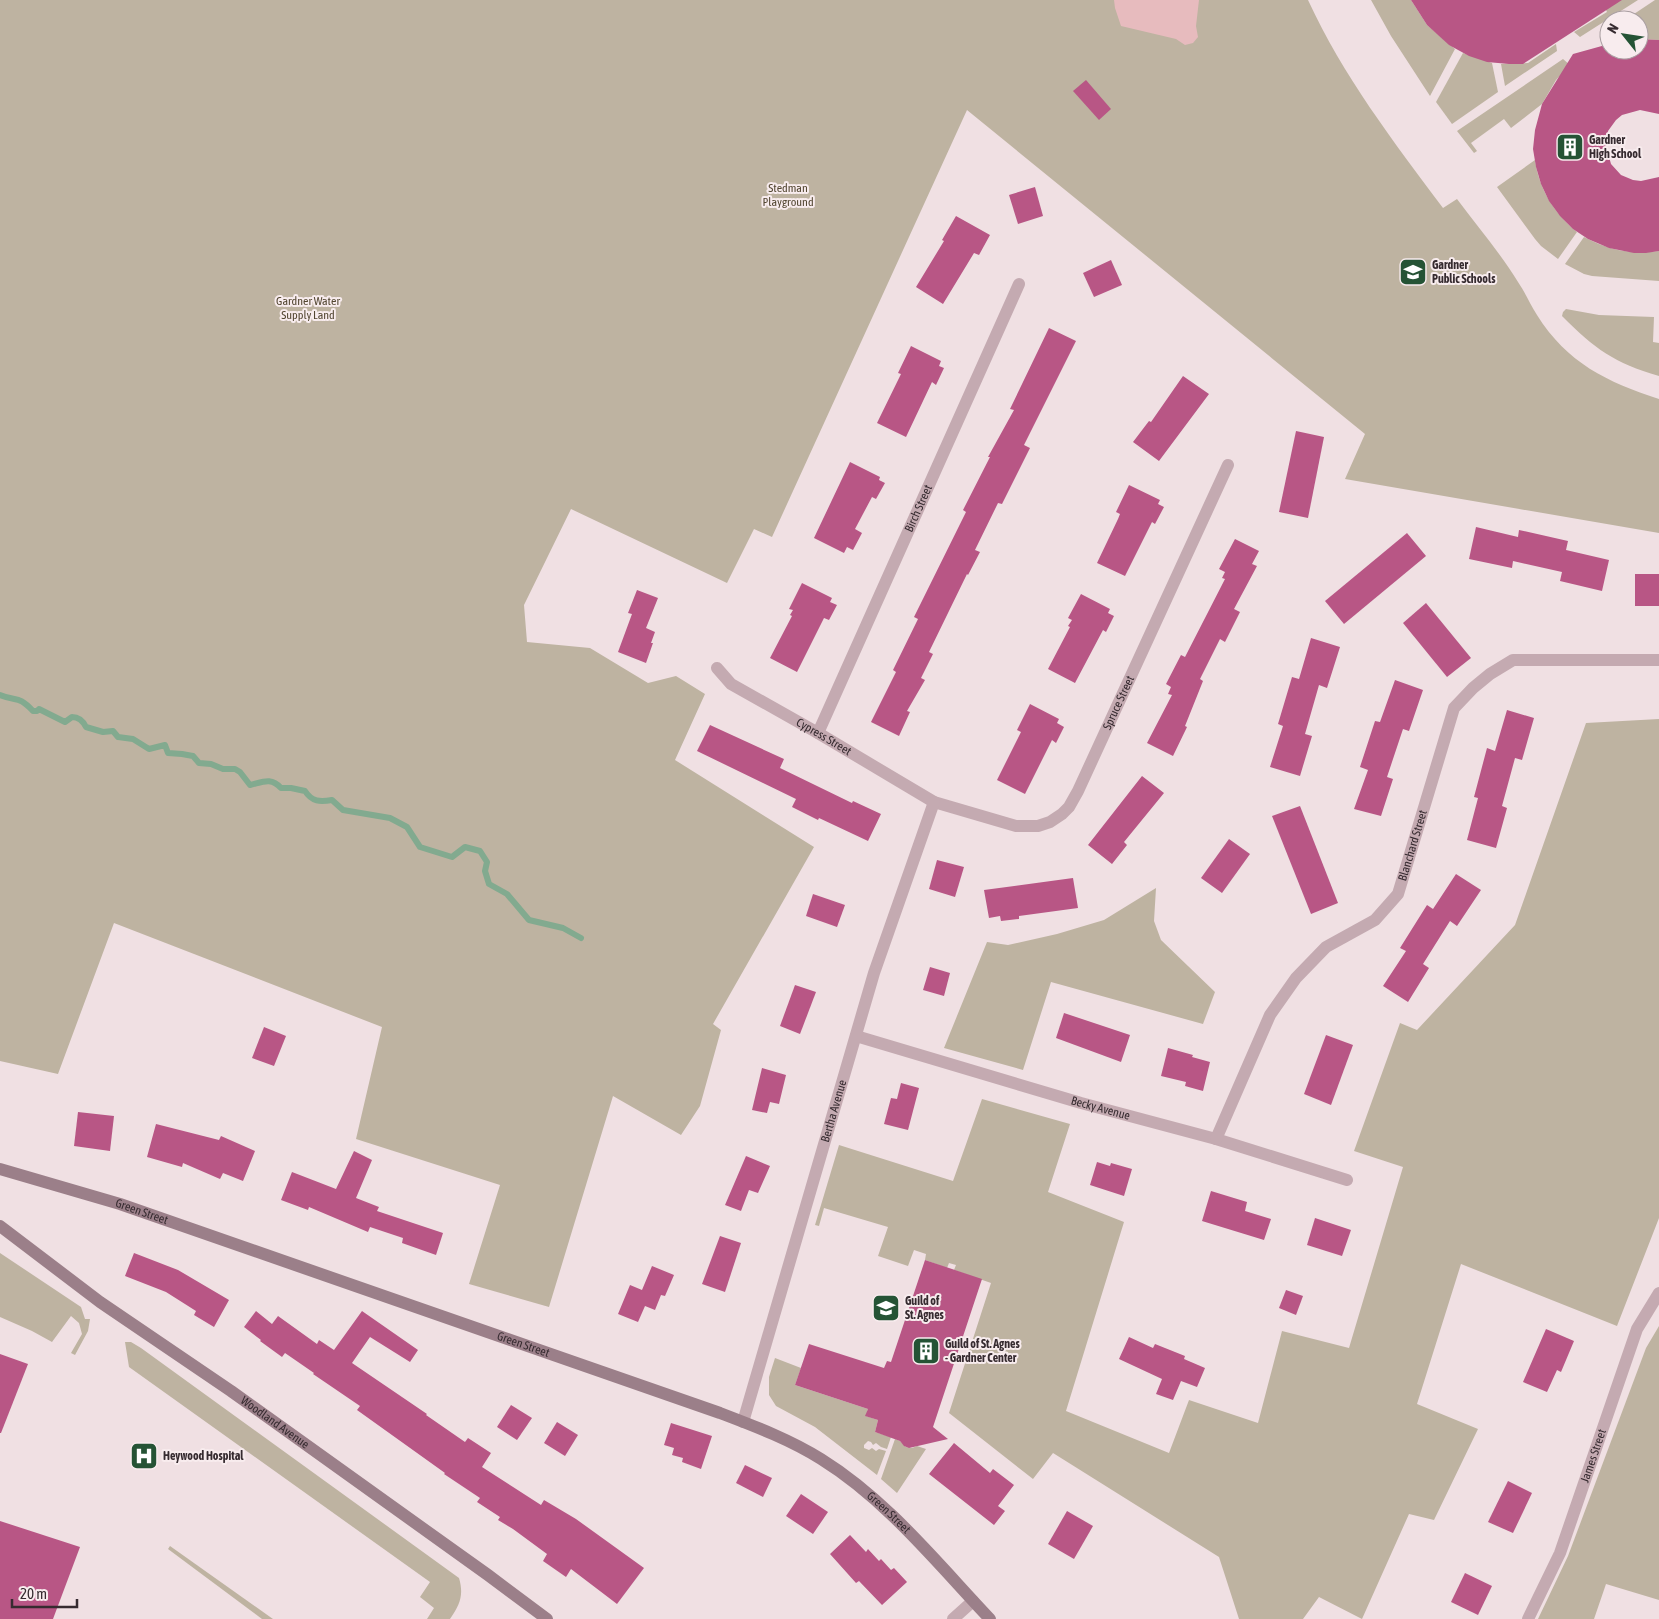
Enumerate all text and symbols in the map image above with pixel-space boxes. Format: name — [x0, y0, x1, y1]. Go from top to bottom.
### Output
north arrow — [1599, 10, 1649, 60]
text: N — [1604, 21, 1622, 36]
building icon: Gardner High School — [1555, 132, 1585, 162]
place label: Gardner High School — [1589, 133, 1642, 161]
park label: Stedman Playground — [762, 181, 814, 209]
school or university icon: Gardner Public Schools — [1398, 257, 1428, 287]
place label: Gardner Public Schools — [1432, 258, 1496, 286]
park label: Gardner Water Supply Land — [276, 294, 340, 322]
street label: Birch Street — [902, 482, 935, 534]
street label: Spruce Street — [1100, 673, 1137, 732]
street label: Cypress Street — [794, 715, 854, 759]
street label: Blanchard Street — [1395, 808, 1430, 883]
street label: Bertha Avenue — [818, 1078, 849, 1144]
street label: Becky Avenue — [1069, 1093, 1132, 1123]
street label: Green Street — [114, 1196, 170, 1227]
school or university icon: Guild of St. Agnes — [871, 1293, 901, 1323]
place label: Guild of St. Agnes — [905, 1294, 945, 1322]
street label: Green Street — [495, 1329, 552, 1360]
building icon: Guild of St. Agnes - Gardner Center — [911, 1336, 941, 1366]
place label: Guild of St. Agnes - Gardner Center — [945, 1337, 1020, 1365]
street label: Woodland Avenue — [238, 1393, 312, 1452]
street label: James Street — [1578, 1427, 1609, 1485]
hospital icon: Heywood Hospital — [129, 1441, 159, 1471]
place label: Heywood Hospital — [163, 1449, 244, 1463]
street label: Green Street — [864, 1489, 914, 1537]
scale bar — [12, 1576, 78, 1608]
text: 20 m — [20, 1585, 47, 1602]

